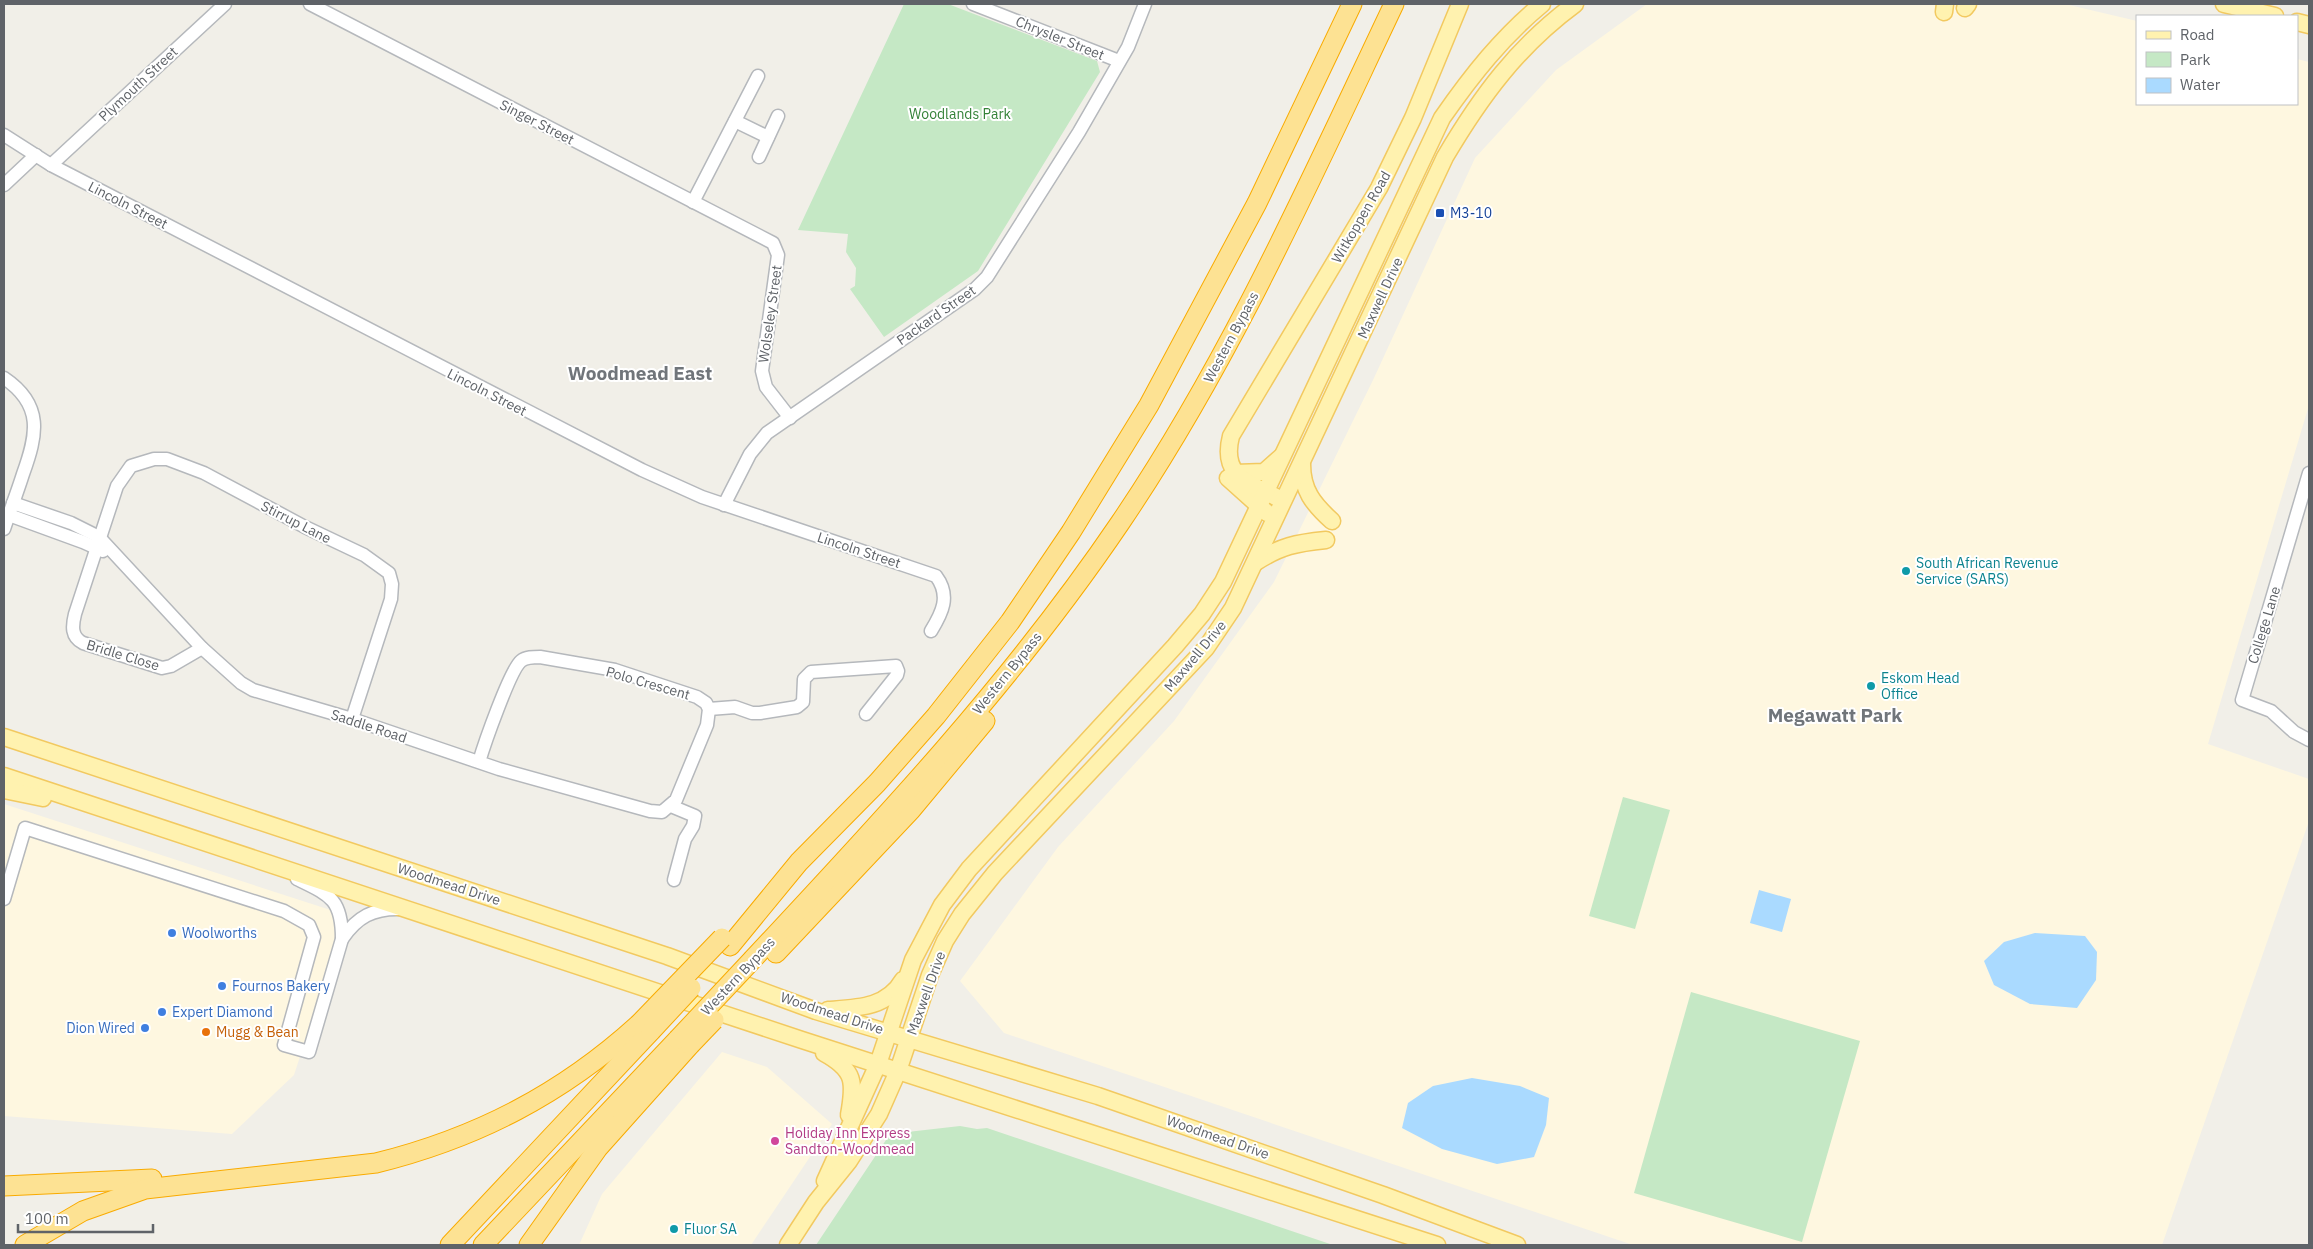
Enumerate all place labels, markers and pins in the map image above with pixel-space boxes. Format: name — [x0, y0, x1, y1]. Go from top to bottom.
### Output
place label: M3-10 — [1450, 204, 1492, 222]
marker: M3-10 — [1434, 207, 1446, 219]
place label: South African Revenue Service (SARS) — [1916, 554, 2059, 588]
marker: South African Revenue Service (SARS) — [1900, 565, 1912, 577]
place label: Eskom Head Office — [1881, 669, 1960, 703]
marker: Eskom Head Office — [1865, 680, 1877, 692]
place label: Woolworths — [182, 924, 257, 942]
marker: Woolworths — [166, 927, 178, 939]
place label: Fournos Bakery — [232, 977, 330, 995]
marker: Fournos Bakery — [216, 980, 228, 992]
place label: Expert Diamond — [172, 1003, 273, 1021]
marker: Expert Diamond — [156, 1006, 168, 1018]
place label: Dion Wired — [66, 1019, 135, 1037]
marker: Dion Wired — [139, 1022, 151, 1034]
place label: Mugg & Bean — [216, 1023, 299, 1041]
marker: Mugg & Bean — [200, 1026, 212, 1038]
place label: Holiday Inn Express Sandton-Woodmead — [785, 1124, 914, 1158]
marker: Holiday Inn Express Sandton-Woodmead — [769, 1135, 781, 1147]
place label: Fluor SA — [684, 1220, 737, 1238]
marker: Fluor SA — [668, 1223, 680, 1235]

